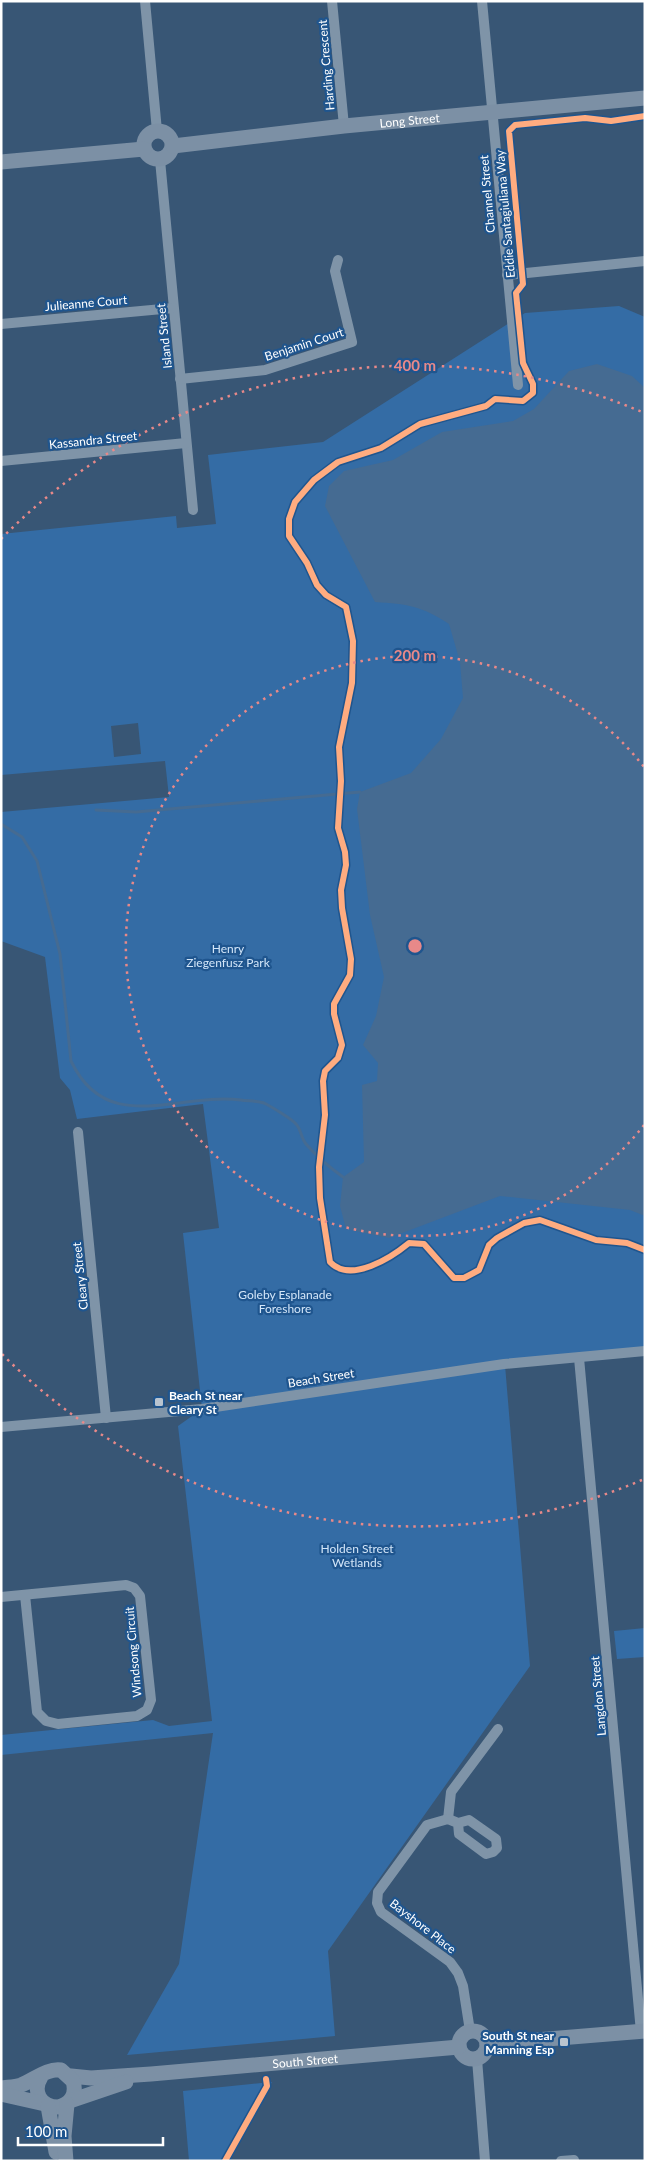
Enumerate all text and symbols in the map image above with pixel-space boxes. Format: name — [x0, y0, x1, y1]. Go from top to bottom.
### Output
street label: Harding Crescent — [314, 18, 337, 111]
street label: Long Street — [379, 110, 441, 130]
street label: Eddie Santagiuliana Way — [492, 149, 518, 279]
street label: Channel Street — [476, 154, 498, 233]
street label: Julieanne Court — [44, 292, 128, 314]
street label: Island Street — [153, 302, 175, 369]
street label: Benjamin Court — [263, 324, 346, 364]
text: 400 m — [394, 356, 436, 374]
street label: Kassandra Street — [48, 428, 139, 452]
text: 200 m — [394, 646, 436, 664]
centre of rings — [406, 937, 424, 955]
park label: Henry Ziegenfusz Park — [186, 941, 271, 970]
street label: Cleary Street — [69, 1241, 91, 1311]
park label: Goleby Esplanade Foreshore — [238, 1287, 332, 1316]
street label: Beach Street — [287, 1365, 356, 1391]
place label: Beach St near Cleary St — [169, 1388, 243, 1417]
marker: Beach St near Cleary St — [153, 1396, 165, 1408]
park label: Holden Street Wetlands — [320, 1541, 394, 1570]
street label: Windsong Circuit — [121, 1605, 144, 1698]
street label: Langdon Street — [587, 1655, 609, 1736]
street label: Bayshore Place — [387, 1896, 459, 1956]
place label: South St near Manning Esp — [482, 2028, 555, 2057]
marker: South St near Manning Esp — [558, 2036, 570, 2048]
street label: South Street — [272, 2050, 339, 2071]
scale bar — [18, 2114, 162, 2146]
text: 100 m — [25, 2122, 67, 2140]

